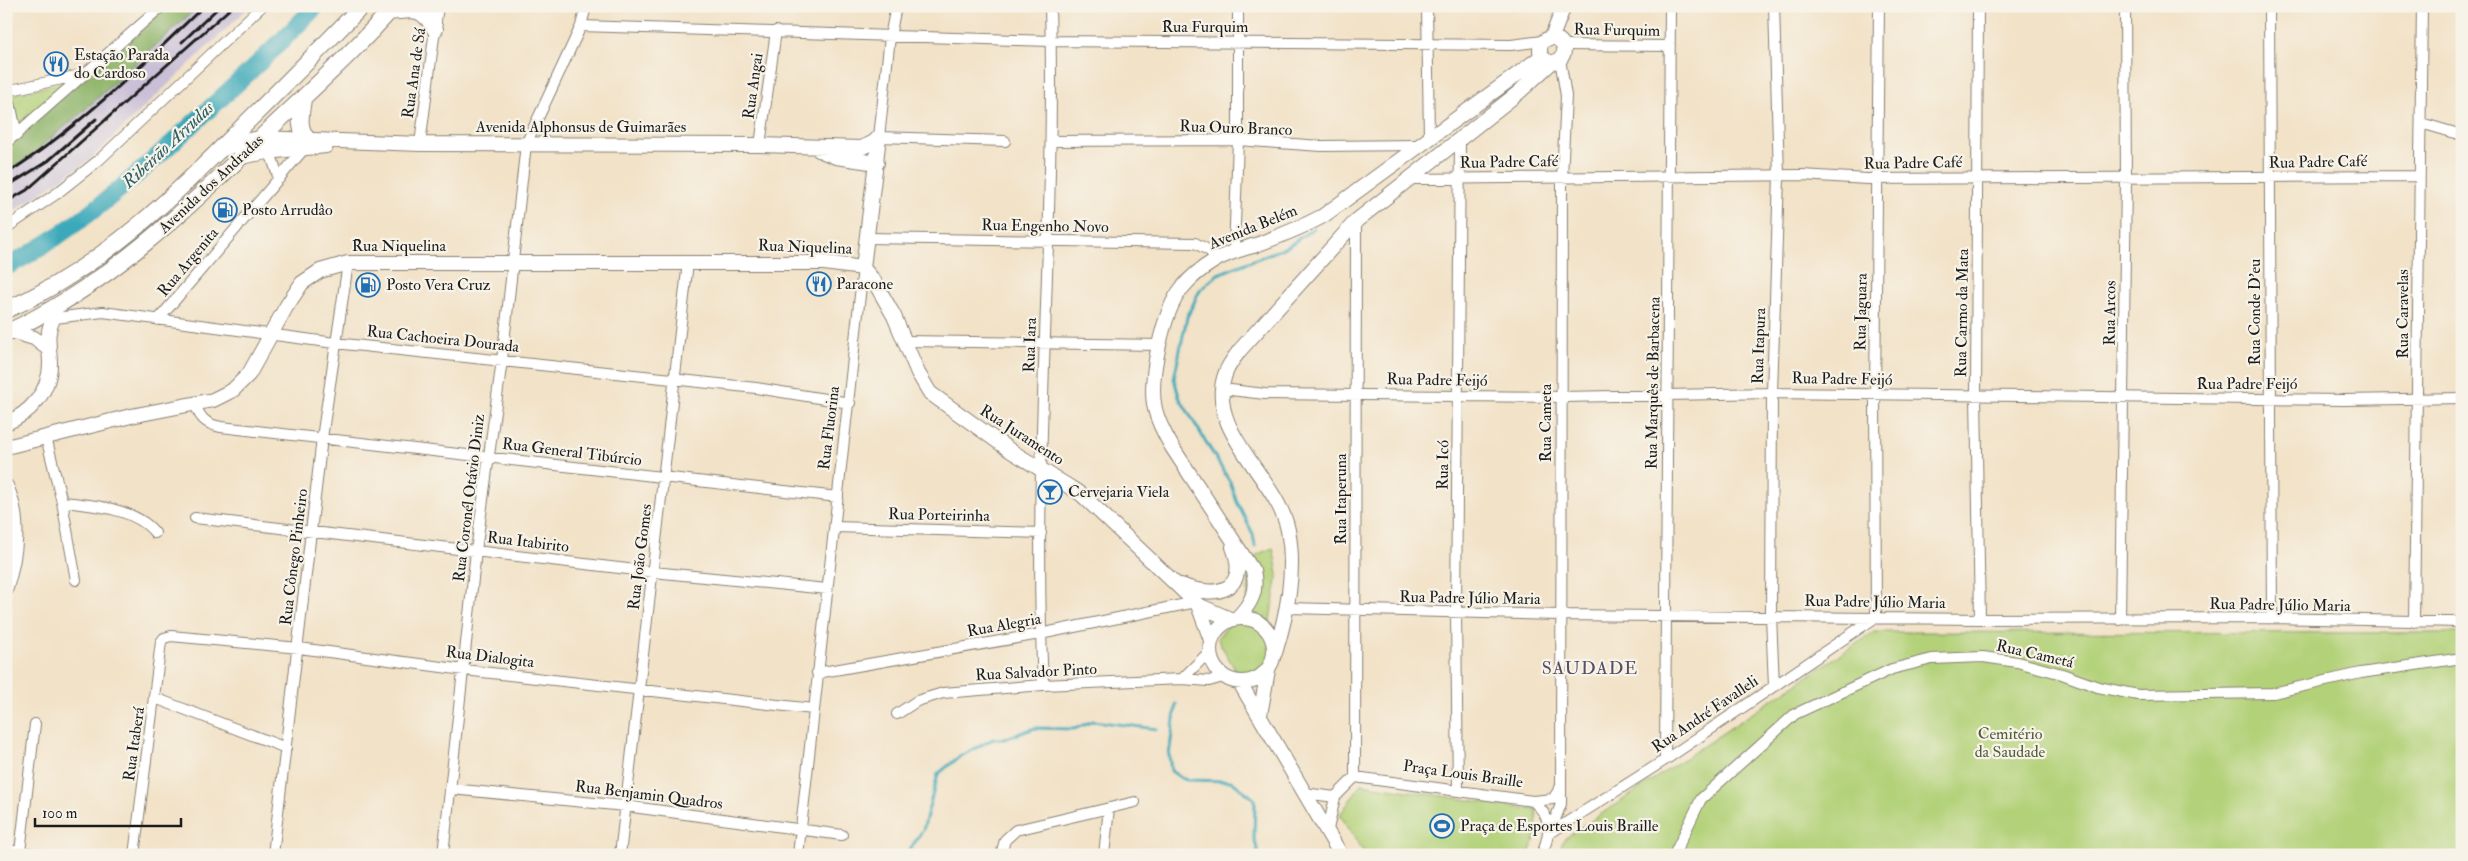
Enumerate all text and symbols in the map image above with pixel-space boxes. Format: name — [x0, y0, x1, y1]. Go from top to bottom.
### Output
street label: Rua Furquim — [1162, 17, 1249, 37]
street label: Rua Furquim — [1573, 19, 1661, 41]
street label: Rua Ana de Sá — [398, 26, 430, 120]
place label: Estação Parada do Cardoso — [74, 45, 170, 83]
restaurant icon: Estação Parada do Cardoso — [43, 51, 69, 77]
street label: Rua Angai — [738, 52, 768, 120]
water label: Ribeirão Arrudas — [117, 96, 219, 194]
street label: Rua Ouro Branco — [1179, 116, 1293, 140]
street label: Avenida Alphonsus de Guimarães — [475, 117, 686, 138]
street label: Avenida dos Andradas — [153, 130, 268, 239]
street label: Rua Padre Café — [1459, 151, 1559, 173]
street label: Rua Padre Café — [2268, 151, 2368, 173]
street label: Rua Padre Café — [1863, 152, 1963, 174]
fuel station icon: Posto Arrudâo — [212, 197, 238, 223]
place label: Posto Arrudâo — [242, 200, 333, 220]
street label: Avenida Belém — [1205, 200, 1301, 254]
street label: Rua Engenho Novo — [981, 215, 1109, 237]
street label: Rua Argenita — [153, 223, 223, 301]
street label: Rua Niquelina — [757, 235, 853, 259]
street label: Rua Niquelina — [352, 236, 447, 256]
street label: Rua Carmo da Mata — [1951, 248, 1973, 378]
street label: Rua Conde D'eu — [2245, 259, 2265, 365]
street label: Rua Caravelas — [2393, 269, 2413, 359]
restaurant icon: Paracone — [806, 271, 832, 297]
fuel station icon: Posto Vera Cruz — [355, 272, 381, 298]
street label: Rua Jaguara — [1850, 273, 1873, 351]
place label: Paracone — [836, 274, 893, 294]
place label: Posto Vera Cruz — [386, 275, 491, 295]
street label: Rua Arcos — [2099, 280, 2121, 346]
street label: Rua Marquês de Barbacena — [1641, 296, 1665, 470]
street label: Rua Itapura — [1748, 307, 1771, 385]
street label: Rua Iara — [1019, 317, 1041, 373]
street label: Rua Cachoeira Dourada — [366, 321, 521, 357]
street label: Rua Padre Feijó — [1791, 368, 1893, 390]
street label: Rua Padre Feijó — [1386, 369, 1488, 391]
street label: Rua Padre Feijó — [2197, 374, 2298, 394]
street label: Rua Cameta — [1536, 383, 1556, 462]
street label: Rua Fluorina — [814, 384, 844, 471]
street label: Rua Juramento — [976, 400, 1068, 471]
street label: Rua Coronél Otávio Diniz — [449, 413, 489, 583]
street label: Rua General Tibúrcio — [501, 433, 643, 471]
street label: Rua Icó — [1433, 440, 1453, 490]
street label: Rua Itaperuna — [1331, 453, 1352, 545]
bar icon: Cervejaria Viela — [1037, 479, 1063, 505]
place label: Cervejaria Viela — [1068, 482, 1170, 502]
street label: Rua Cônego Pinheiro — [276, 487, 312, 626]
street label: Rua João Gomes — [624, 503, 657, 611]
street label: Rua Porteirinha — [888, 504, 990, 526]
street label: Rua Itabirito — [486, 527, 570, 557]
street label: Rua Padre Júlio Maria — [1399, 587, 1541, 610]
street label: Rua Padre Júlio Maria — [1804, 591, 1946, 614]
street label: Rua Padre Júlio Maria — [2209, 594, 2351, 617]
street label: Rua Alegria — [965, 609, 1043, 641]
street label: Rua Cametá — [1994, 635, 2076, 673]
street label: Rua Dialogita — [445, 642, 536, 672]
district label: SAUDADE — [1542, 657, 1638, 680]
street label: Rua Salvador Pinto — [975, 659, 1098, 685]
street label: Rua André Favalleli — [1648, 671, 1762, 757]
street label: Rua Itaberá — [119, 705, 149, 782]
park label: Cemitério da Saudade — [1975, 724, 2046, 762]
street label: Praça Louis Braille — [1402, 756, 1525, 792]
street label: Rua Benjamin Quadros — [574, 776, 724, 814]
scale bar — [35, 796, 181, 828]
text: 100 m — [42, 804, 78, 823]
sports icon: Praça de Esportes Louis Braille — [1429, 813, 1455, 839]
place label: Praça de Esportes Louis Braille — [1460, 816, 1659, 837]

